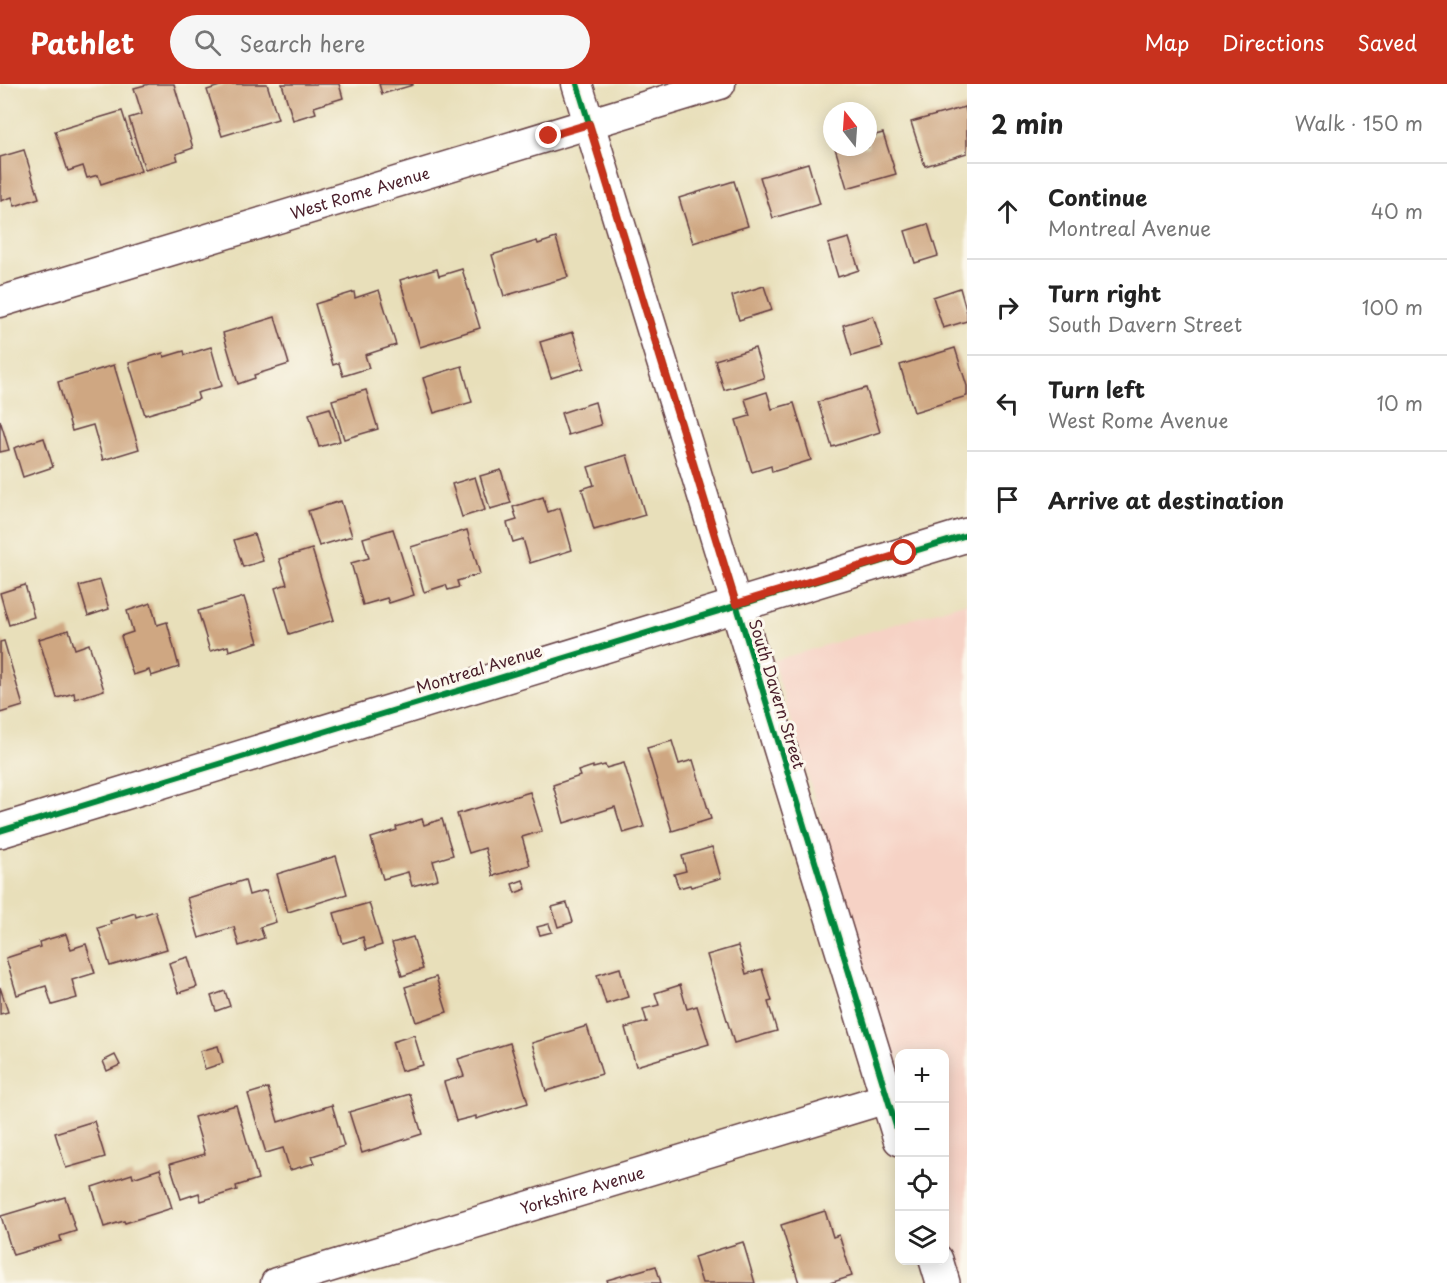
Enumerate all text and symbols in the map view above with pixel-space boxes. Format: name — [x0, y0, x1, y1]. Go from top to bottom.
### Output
search box — [170, 15, 590, 69]
text: Pathlet — [30, 21, 134, 64]
icon: search — [191, 26, 224, 59]
text: Search here — [239, 26, 365, 59]
text: Map — [1144, 26, 1189, 58]
text: Directions — [1222, 26, 1324, 58]
text: Saved — [1357, 26, 1417, 58]
north arrow — [823, 102, 877, 156]
text: 2 min — [991, 104, 1064, 143]
text: Walk · 150 m — [1294, 108, 1423, 138]
route end — [535, 122, 561, 148]
street label: West Rome Avenue — [287, 160, 432, 225]
text: Continue — [1048, 180, 1147, 213]
icon: ahead — [991, 195, 1024, 228]
text: 40 m — [1371, 196, 1423, 226]
text: Montreal Avenue — [1048, 213, 1211, 243]
text: Turn right — [1048, 276, 1161, 309]
icon: right — [991, 291, 1024, 324]
text: 100 m — [1362, 292, 1423, 322]
text: South Davern Street — [1048, 309, 1242, 339]
text: Turn left — [1048, 372, 1145, 405]
icon: left — [991, 387, 1024, 420]
text: 10 m — [1376, 388, 1423, 418]
text: West Rome Avenue — [1048, 405, 1228, 435]
icon: arrive — [991, 483, 1024, 516]
text: Arrive at destination — [1048, 483, 1284, 516]
route start — [890, 539, 916, 565]
street label: South Davern Street — [744, 616, 812, 772]
street label: Montreal Avenue — [413, 637, 545, 699]
map controls — [895, 1049, 949, 1265]
button: + — [895, 1049, 949, 1103]
button: − — [895, 1103, 949, 1157]
button: locate — [895, 1157, 949, 1211]
street label: Yorkshire Avenue — [517, 1159, 647, 1219]
button: layers — [895, 1211, 949, 1265]

